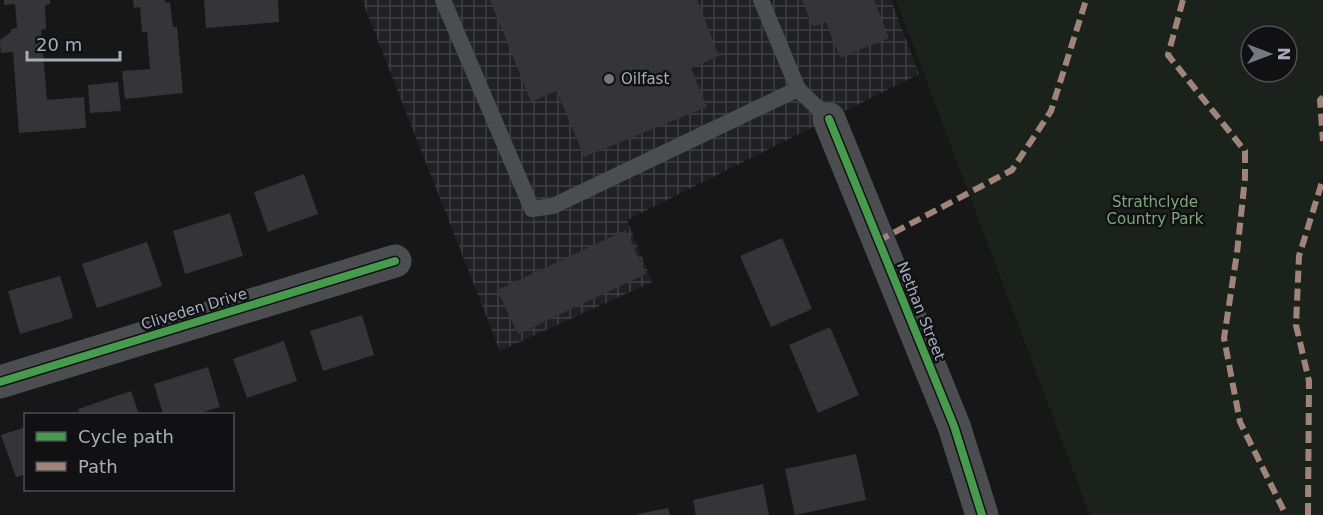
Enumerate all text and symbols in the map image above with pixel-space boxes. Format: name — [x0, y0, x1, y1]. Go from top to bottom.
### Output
scale bar — [27, 24, 120, 62]
north arrow — [1239, 24, 1299, 84]
text: 20 m — [36, 34, 82, 55]
text: N — [1274, 47, 1293, 61]
place label: Oilfast — [621, 70, 669, 88]
marker: Oilfast — [602, 72, 616, 86]
park label: Strathclyde Country Park — [1107, 193, 1204, 228]
street label: Nethan Street — [893, 259, 949, 363]
street label: Cliveden Drive — [139, 284, 249, 334]
legend — [24, 413, 234, 491]
text: Cycle path — [78, 426, 174, 447]
text: Path — [78, 456, 118, 477]

